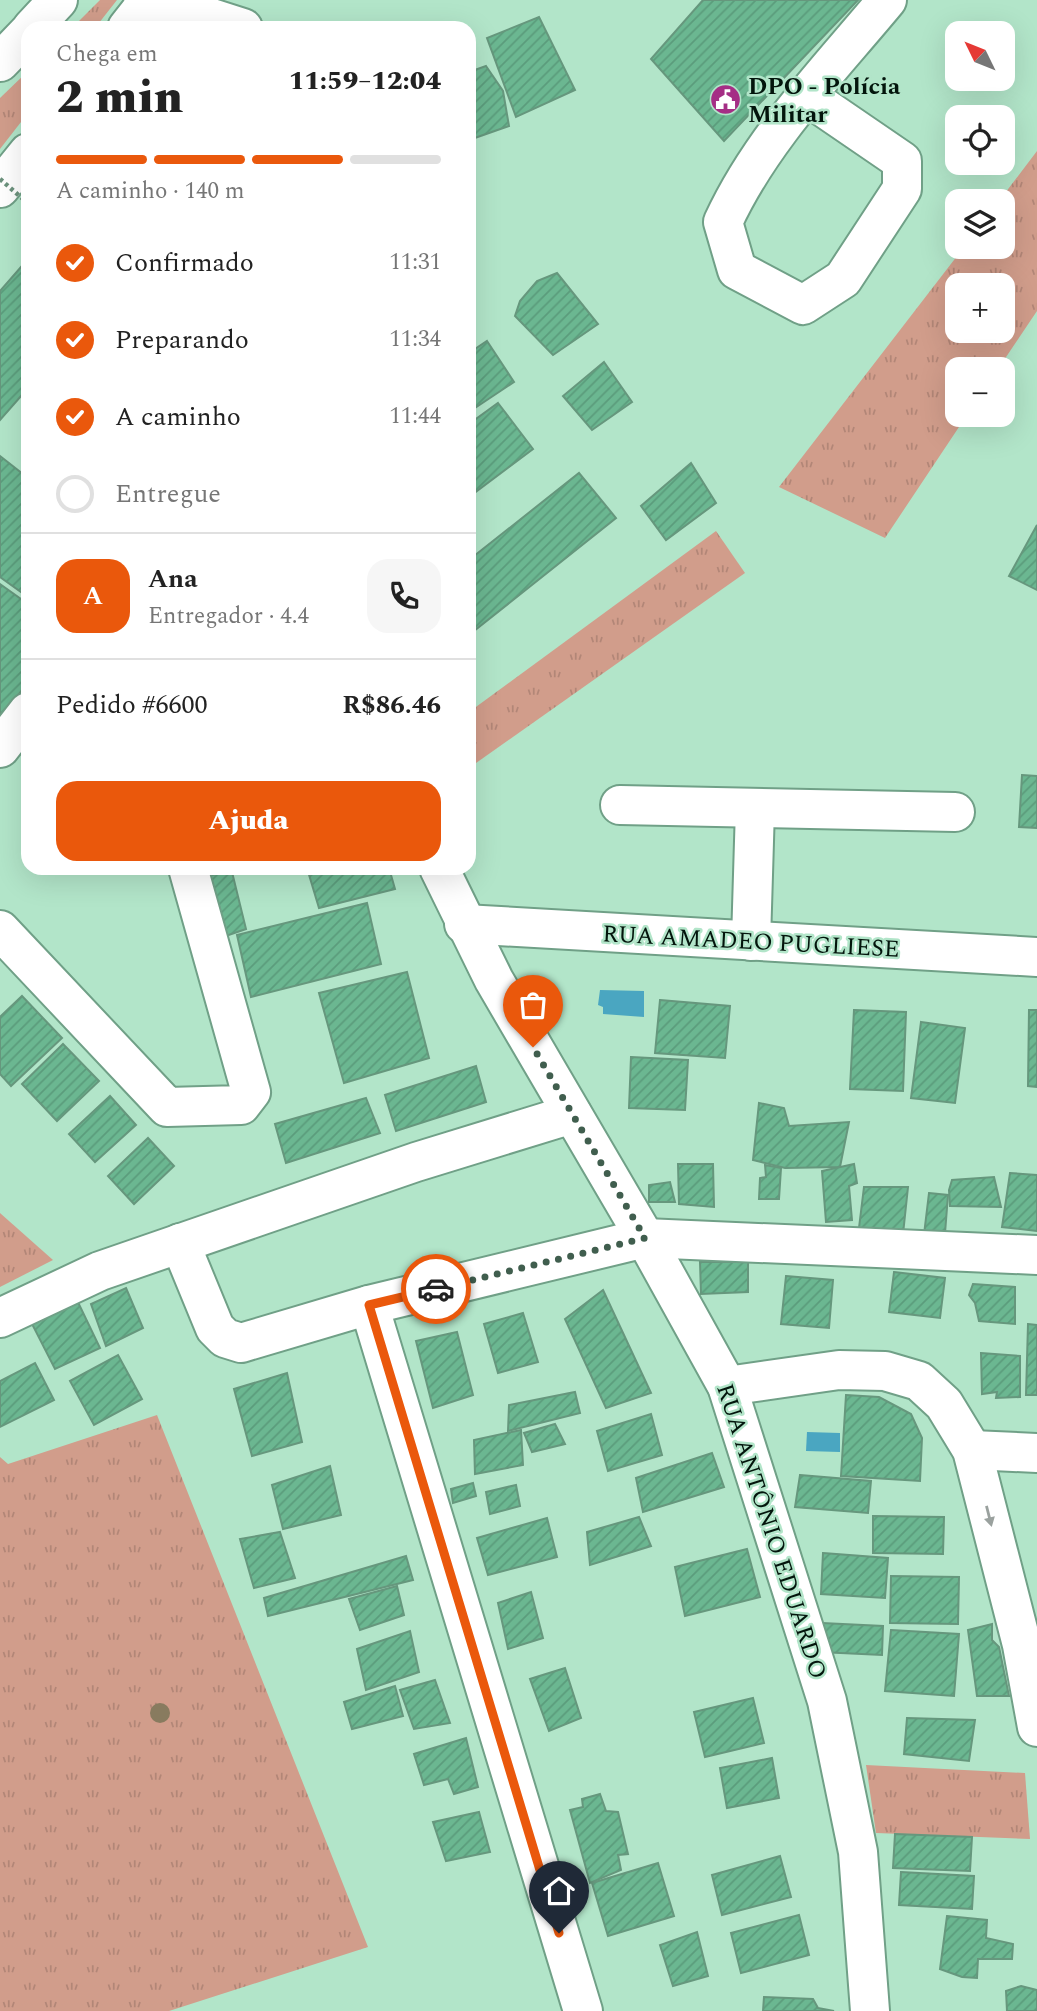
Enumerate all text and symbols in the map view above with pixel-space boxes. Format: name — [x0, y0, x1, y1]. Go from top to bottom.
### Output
north arrow — [945, 21, 1015, 91]
map controls — [945, 21, 1015, 427]
text: Chega em — [56, 37, 157, 72]
text: 11:59–12:04 — [289, 61, 441, 101]
text: 2 min — [56, 63, 183, 133]
place label: DPO - Polícia Militar — [748, 69, 901, 133]
public building icon: DPO - Polícia Militar — [708, 83, 742, 117]
button: locate — [945, 105, 1015, 175]
text: A caminho · 140 m — [56, 174, 245, 209]
button: layers — [945, 189, 1015, 259]
text: Confirmado — [115, 243, 254, 283]
icon: check — [56, 244, 94, 282]
text: 11:31 — [389, 245, 441, 280]
button: + — [945, 273, 1015, 343]
text: Preparando — [115, 320, 249, 360]
icon: check — [56, 321, 94, 359]
text: 11:34 — [389, 322, 441, 357]
button: − — [945, 357, 1015, 427]
text: A caminho — [115, 397, 241, 437]
icon: check — [56, 398, 94, 436]
text: 11:44 — [389, 399, 441, 434]
text: Entregue — [115, 474, 221, 514]
text: Ana — [148, 559, 198, 599]
button: phone — [367, 559, 441, 633]
text: A — [83, 576, 103, 616]
text: Entregador · 4.4 — [148, 599, 309, 634]
text: Pedido #6600 — [56, 685, 207, 725]
text: R$86.46 — [342, 685, 441, 725]
button: Ajuda — [56, 781, 441, 861]
street label: RUA AMADEO PUGLIESE — [601, 916, 900, 968]
pin — [503, 975, 563, 1047]
icon: bag — [514, 986, 552, 1024]
courier — [401, 1254, 471, 1324]
icon: car — [417, 1270, 455, 1308]
street label: RUA ANTÔNIO EDUARDO — [706, 1379, 836, 1684]
one-way arrow — [984, 1505, 995, 1527]
pin — [529, 1861, 589, 1933]
icon: home — [540, 1872, 578, 1910]

